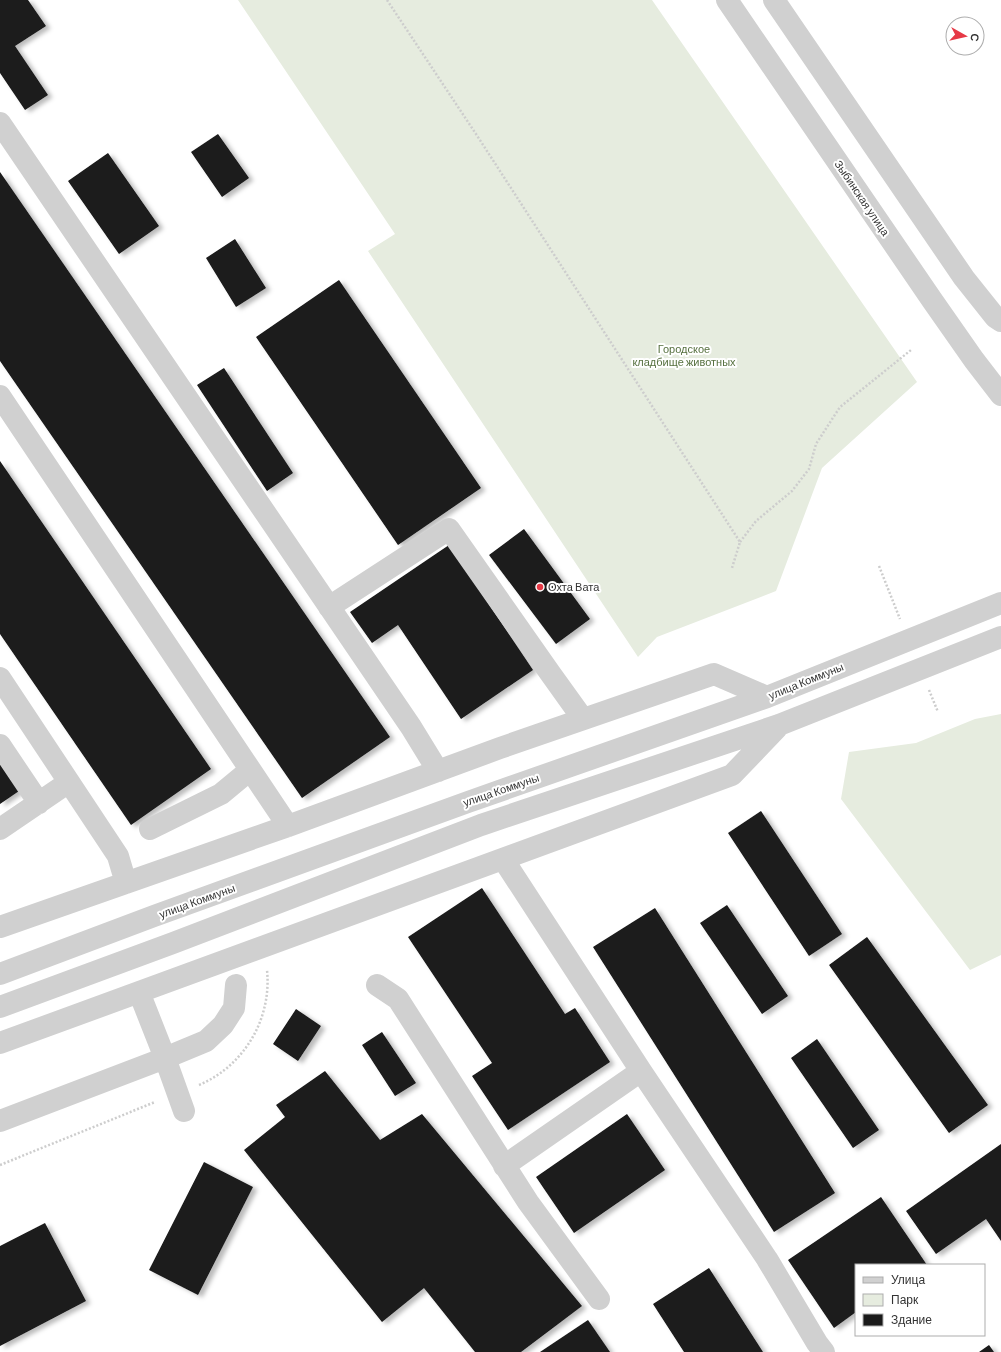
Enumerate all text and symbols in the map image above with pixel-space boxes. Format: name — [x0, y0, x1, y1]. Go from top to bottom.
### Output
north arrow — [945, 16, 985, 56]
text: С — [968, 33, 982, 42]
street label: Зыбинская улица — [832, 158, 893, 239]
park label: Городское кладбище животных — [632, 342, 736, 368]
place label: Охта Вата — [548, 580, 600, 593]
marker: Охта Вата — [535, 582, 545, 592]
street label: улица Коммуны — [766, 660, 845, 701]
street label: улица Коммуны — [461, 770, 541, 809]
street label: улица Коммуны — [157, 881, 237, 920]
legend — [855, 1264, 985, 1336]
text: Улица — [891, 1272, 925, 1287]
text: Парк — [891, 1292, 919, 1307]
text: Здание — [891, 1312, 932, 1327]

